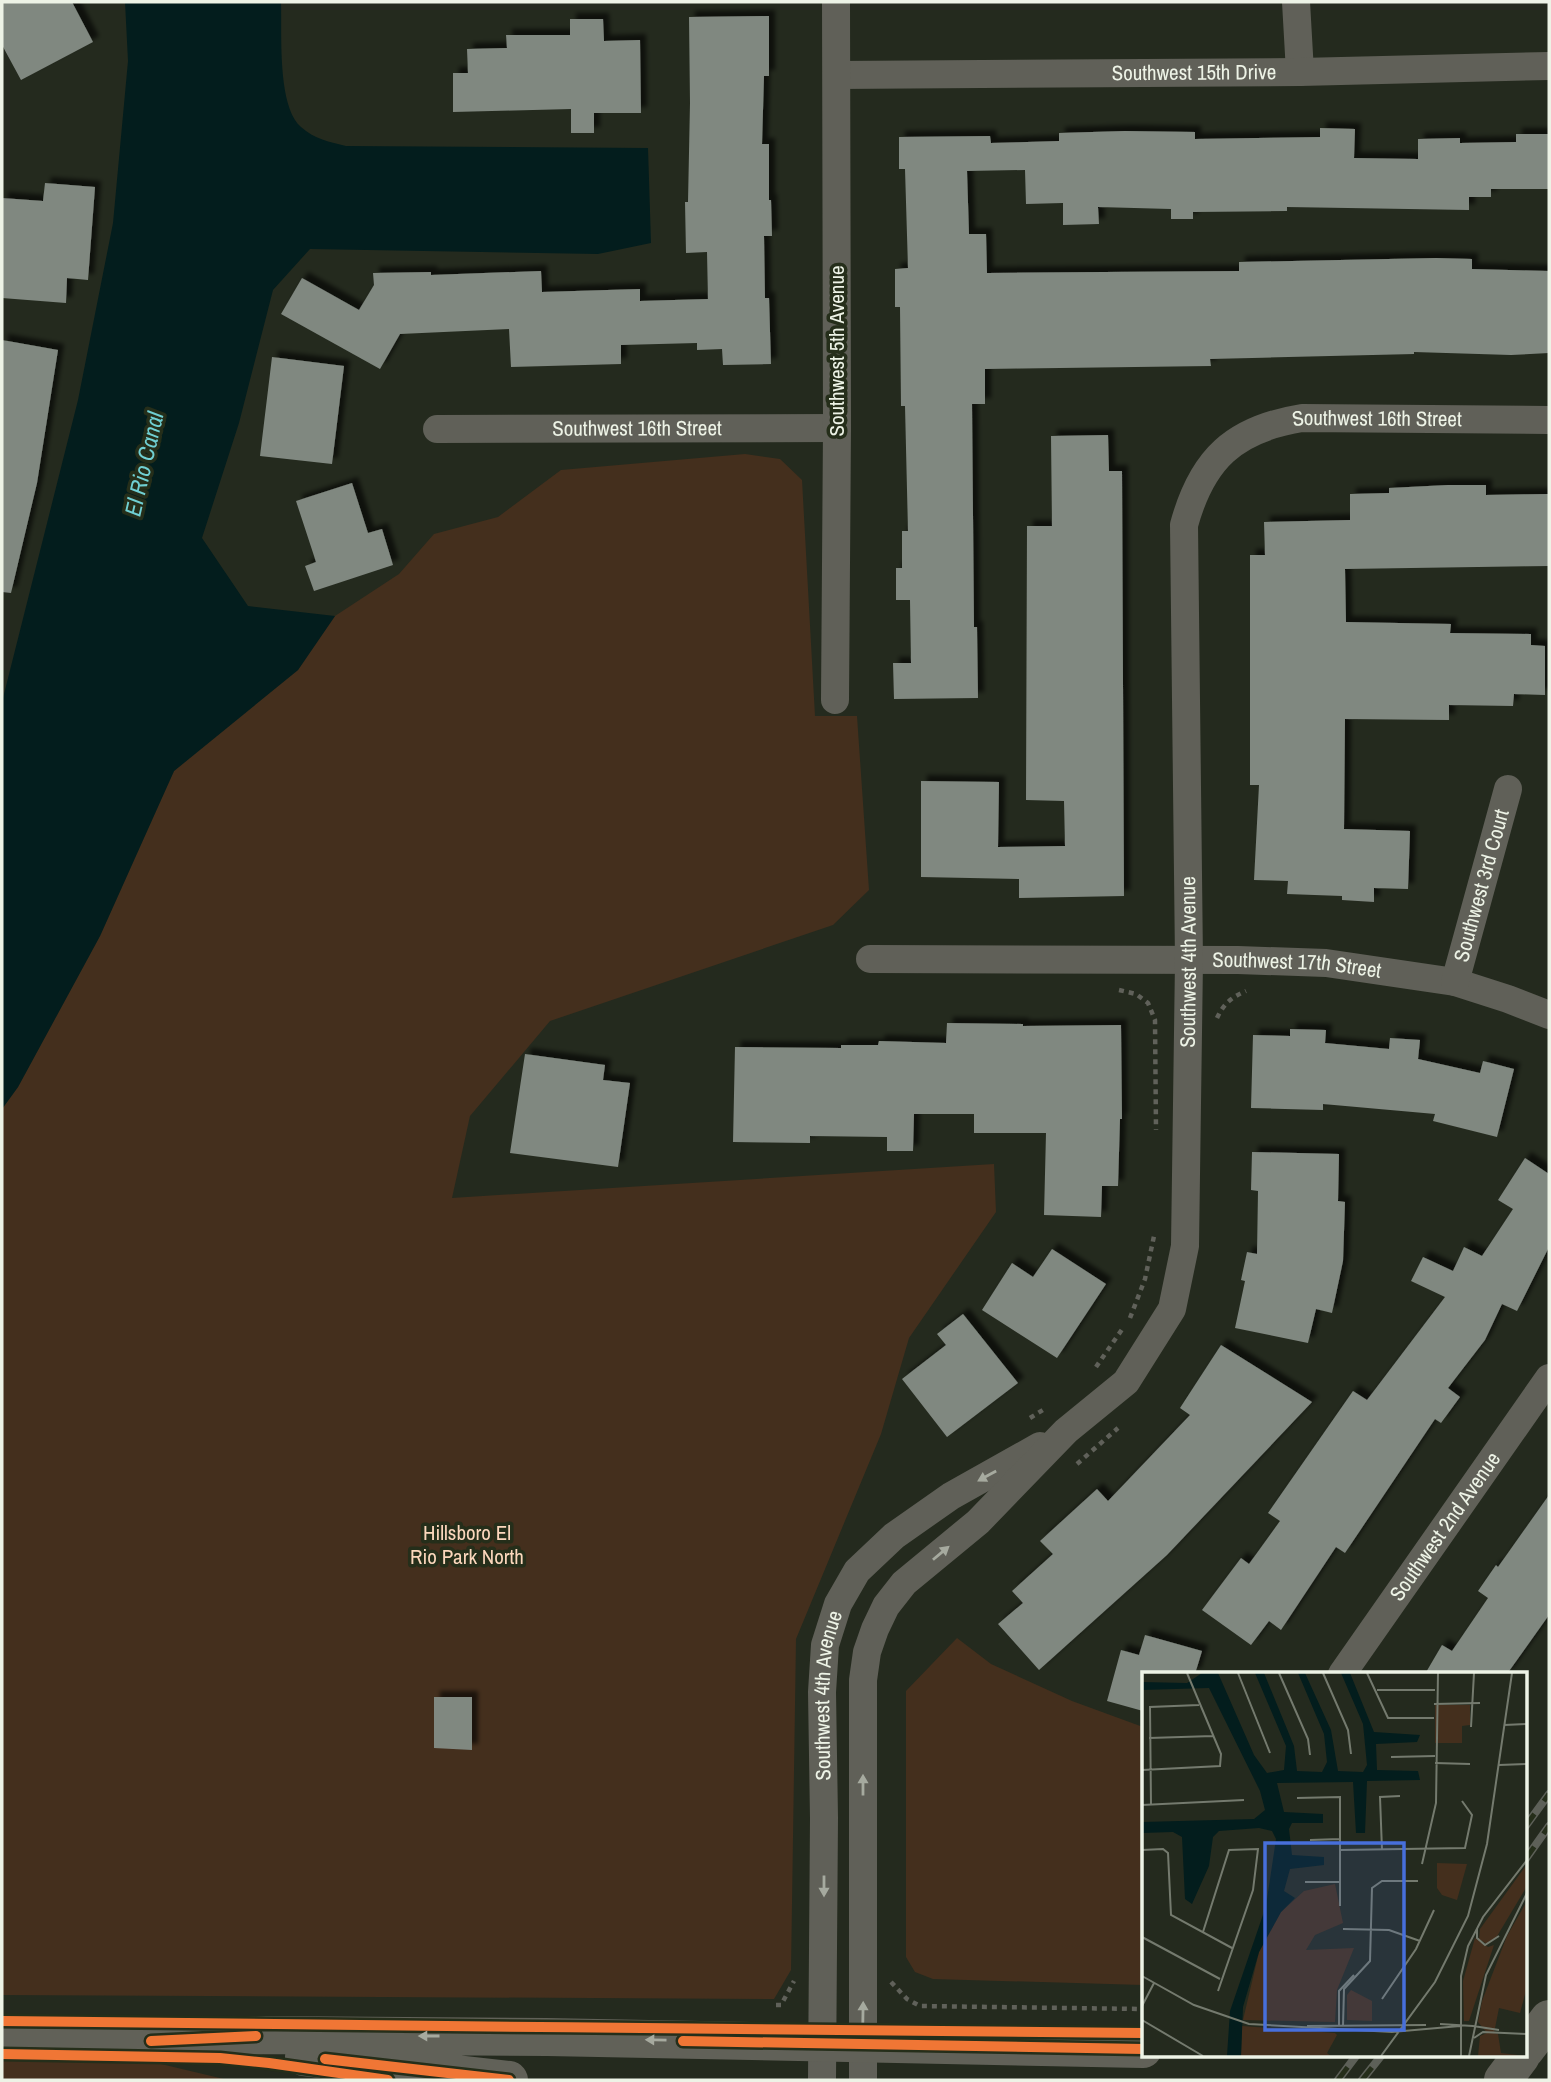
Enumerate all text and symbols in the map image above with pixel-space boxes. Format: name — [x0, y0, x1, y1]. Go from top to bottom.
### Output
street label: Southwest 15th Drive — [1112, 57, 1276, 87]
street label: Southwest 5th Avenue — [822, 265, 851, 437]
street label: Southwest 16th Street — [1290, 403, 1462, 433]
water label: El Rio Canal — [117, 408, 171, 519]
street label: Southwest 16th Street — [552, 413, 722, 443]
street label: Southwest 3rd Court — [1446, 806, 1516, 965]
street label: Southwest 4th Avenue — [1173, 876, 1203, 1048]
street label: Southwest 17th Street — [1212, 945, 1384, 985]
street label: Southwest 2nd Avenue — [1382, 1446, 1507, 1607]
one-way arrow — [977, 1470, 997, 1482]
park label: Hillsboro El Rio Park North — [410, 1518, 524, 1571]
one-way arrow — [932, 1545, 950, 1561]
street label: Southwest 4th Avenue — [807, 1607, 849, 1781]
inset map — [1142, 1672, 1526, 2058]
one-way arrow — [857, 1773, 869, 1795]
one-way arrow — [818, 1875, 830, 1897]
one-way arrow — [857, 2001, 869, 2023]
one-way arrow — [418, 2030, 440, 2042]
one-way arrow — [645, 2034, 667, 2046]

